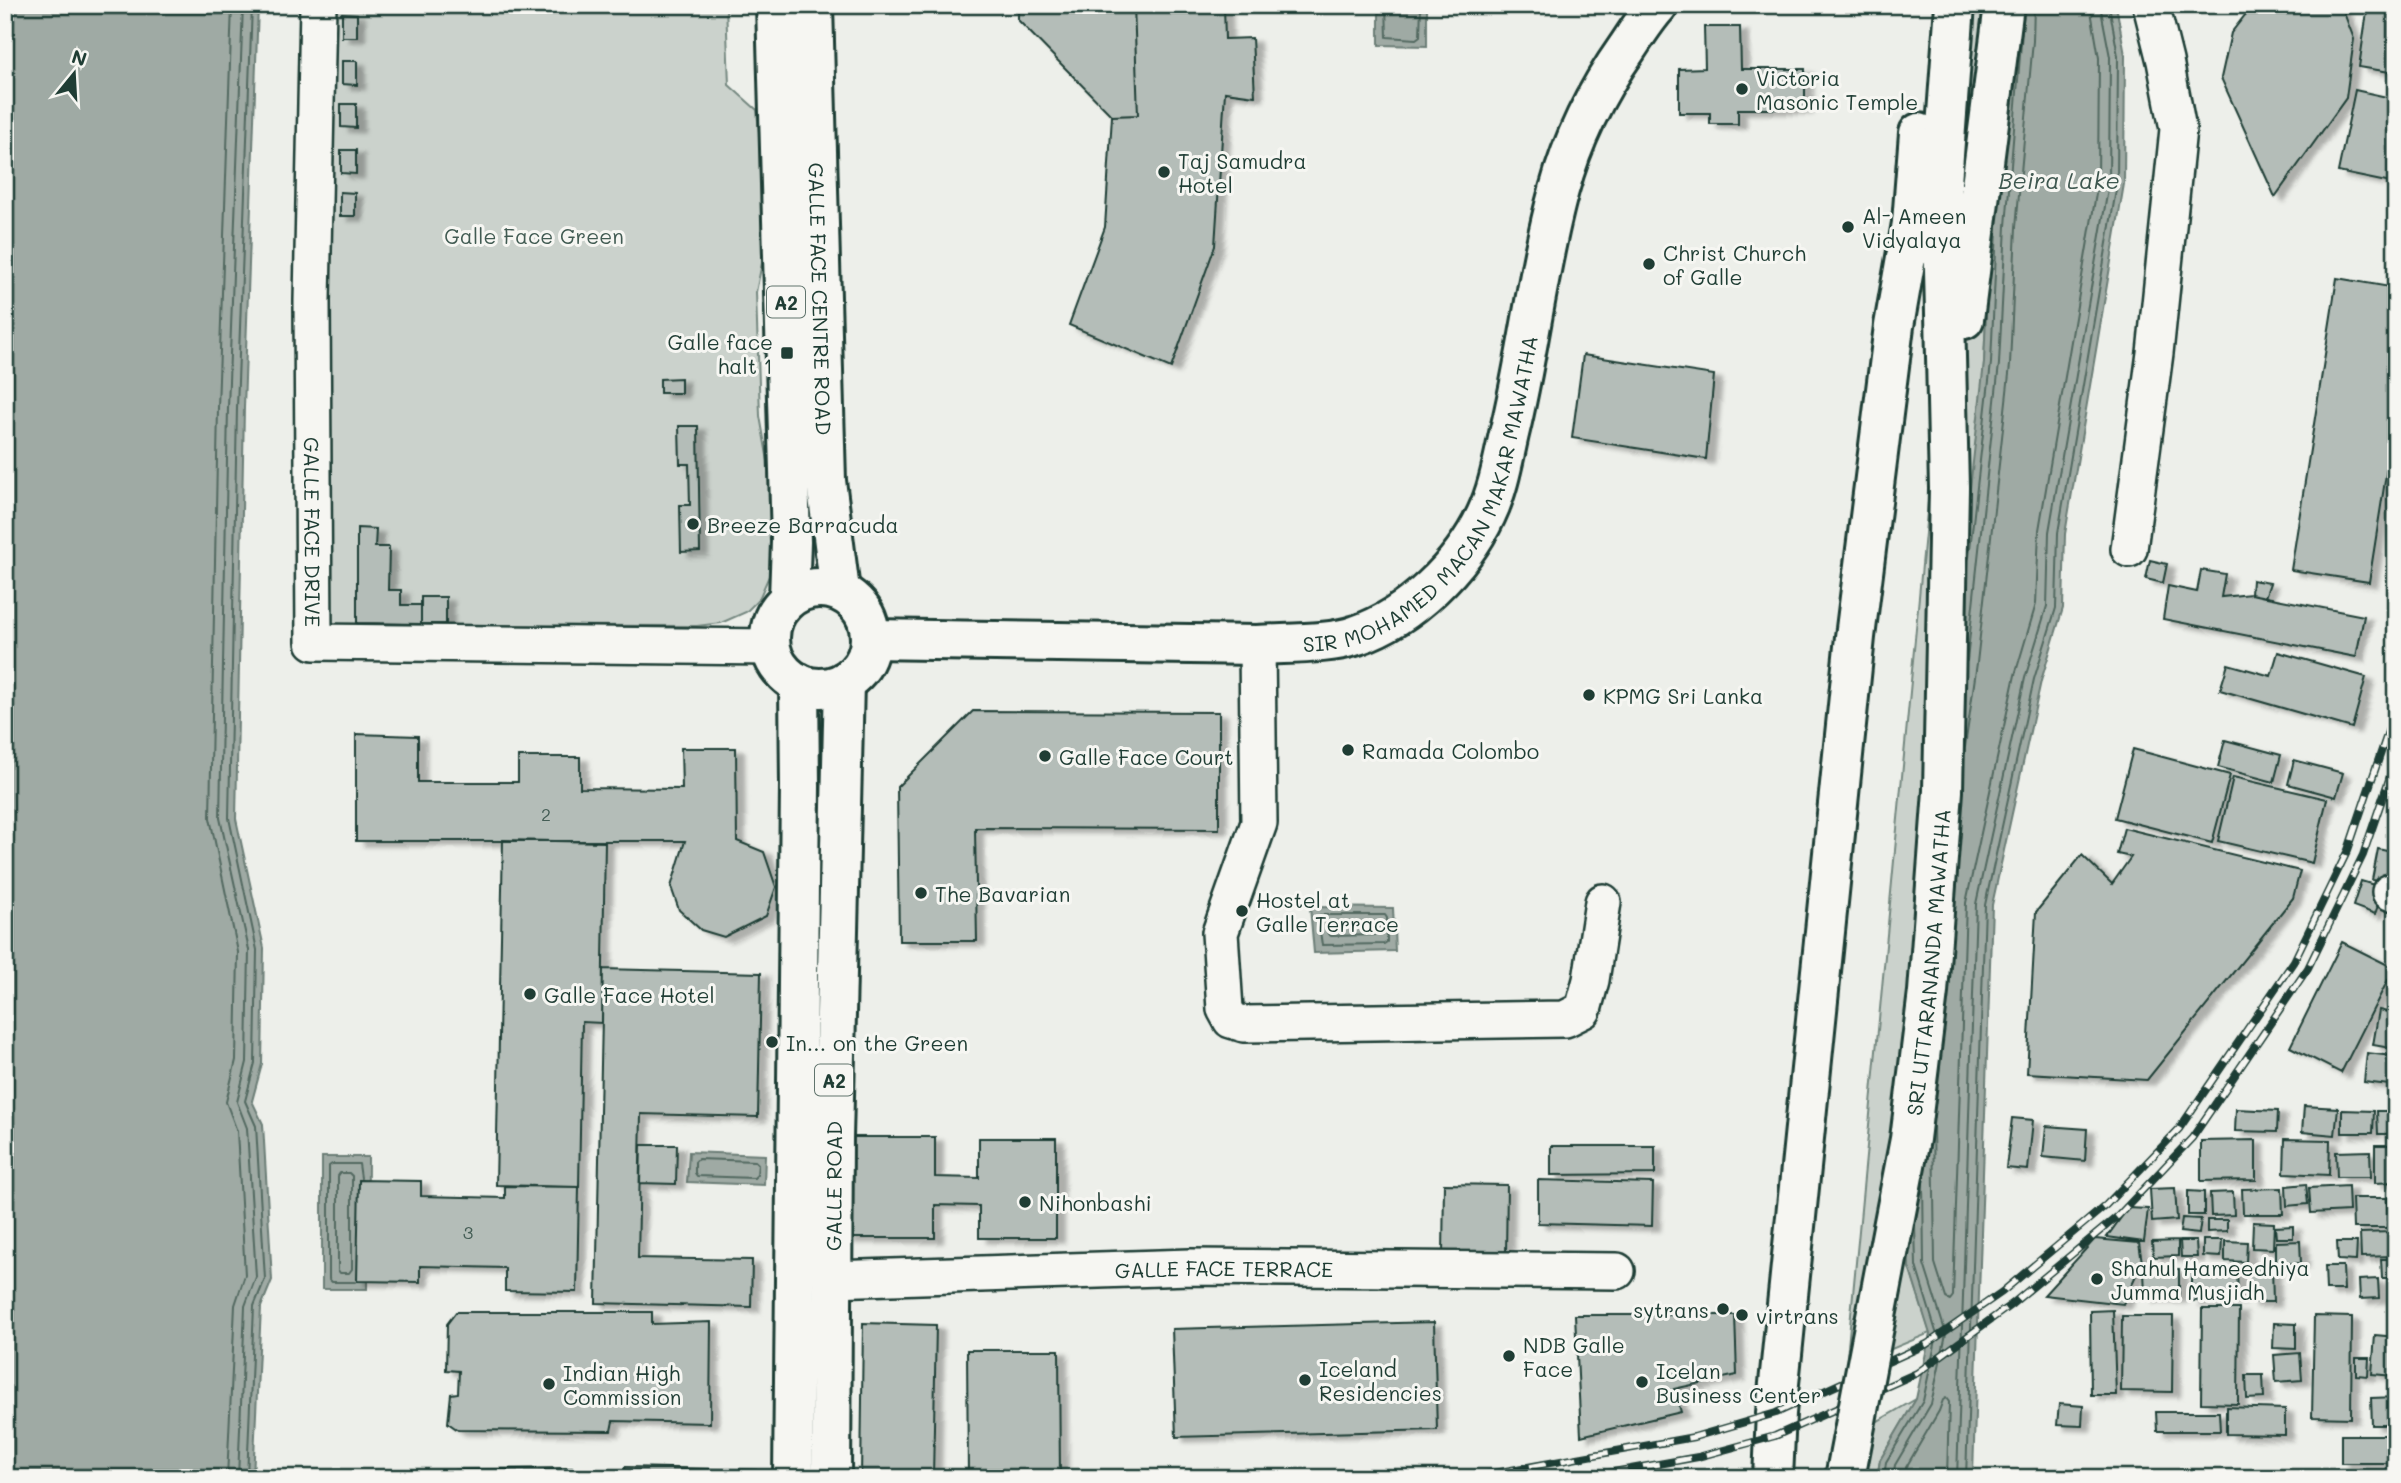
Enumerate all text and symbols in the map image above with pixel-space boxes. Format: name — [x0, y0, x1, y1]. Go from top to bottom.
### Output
north arrow — [38, 38, 108, 108]
text: N — [69, 43, 90, 71]
place label: Victoria Masonic Temple — [1756, 64, 1918, 115]
marker: Victoria Masonic Temple — [1734, 81, 1750, 97]
place label: Taj Samudra Hotel — [1178, 147, 1307, 198]
street label: GALLE FACE CENTRE ROAD — [804, 162, 838, 436]
marker: Taj Samudra Hotel — [1156, 164, 1172, 180]
water label: Beira Lake — [1998, 165, 2120, 195]
place label: Al- Ameen Vidyalaya — [1862, 202, 1966, 253]
marker: Al- Ameen Vidyalaya — [1840, 219, 1856, 235]
park label: Galle Face Green — [444, 222, 624, 249]
place label: Christ Church of Galle — [1663, 239, 1806, 290]
marker: Christ Church of Galle — [1641, 256, 1657, 272]
road number: A2 — [767, 286, 805, 318]
place label: Galle face halt 1 — [667, 328, 773, 379]
street label: SIR MOHAMED MACAN MAKAR MAWATHA — [1302, 333, 1542, 657]
marker: Galle face halt 1 — [779, 345, 795, 361]
street label: GALLE FACE DRIVE — [299, 437, 327, 627]
place label: Breeze Barracuda — [707, 511, 899, 538]
marker: Breeze Barracuda — [685, 516, 701, 532]
place label: KPMG Sri Lanka — [1603, 682, 1763, 709]
marker: KPMG Sri Lanka — [1581, 687, 1597, 703]
place label: Ramada Colombo — [1362, 737, 1539, 764]
marker: Ramada Colombo — [1340, 742, 1356, 758]
place label: Galle Face Court — [1059, 743, 1234, 770]
marker: Galle Face Court — [1037, 748, 1053, 764]
house number: 2 — [541, 802, 551, 826]
street label: SRI UTTARANANDA MAWATHA — [1899, 808, 1955, 1117]
place label: The Bavarian — [935, 880, 1070, 907]
marker: The Bavarian — [913, 885, 929, 901]
place label: Hostel at Galle Terrace — [1256, 886, 1399, 937]
marker: Hostel at Galle Terrace — [1234, 903, 1250, 919]
place label: Galle Face Hotel — [544, 981, 715, 1008]
marker: Galle Face Hotel — [522, 986, 538, 1002]
place label: In… on the Green — [786, 1029, 968, 1056]
marker: In… on the Green — [764, 1034, 780, 1050]
road number: A2 — [815, 1064, 853, 1096]
street label: GALLE ROAD — [819, 1121, 847, 1251]
place label: Nihonbashi — [1039, 1189, 1152, 1216]
marker: Nihonbashi — [1017, 1194, 1033, 1210]
house number: 3 — [463, 1220, 473, 1244]
street label: GALLE FACE TERRACE — [1114, 1253, 1333, 1283]
place label: Shahul Hameedhiya Jumma Musjidh — [2111, 1254, 2310, 1305]
marker: Shahul Hameedhiya Jumma Musjidh — [2089, 1271, 2105, 1287]
place label: sytrans — [1633, 1296, 1709, 1323]
marker: sytrans — [1715, 1301, 1731, 1317]
place label: virtrans — [1756, 1302, 1839, 1329]
marker: virtrans — [1734, 1307, 1750, 1323]
place label: NDB Galle Face — [1523, 1331, 1625, 1382]
marker: NDB Galle Face — [1501, 1348, 1517, 1364]
place label: Iceland Residencies — [1319, 1355, 1442, 1406]
place label: Icelan Business Center — [1656, 1357, 1821, 1408]
place label: Indian High Commission — [563, 1359, 681, 1410]
marker: Iceland Residencies — [1297, 1372, 1313, 1388]
marker: Icelan Business Center — [1634, 1374, 1650, 1390]
marker: Indian High Commission — [541, 1376, 557, 1392]

